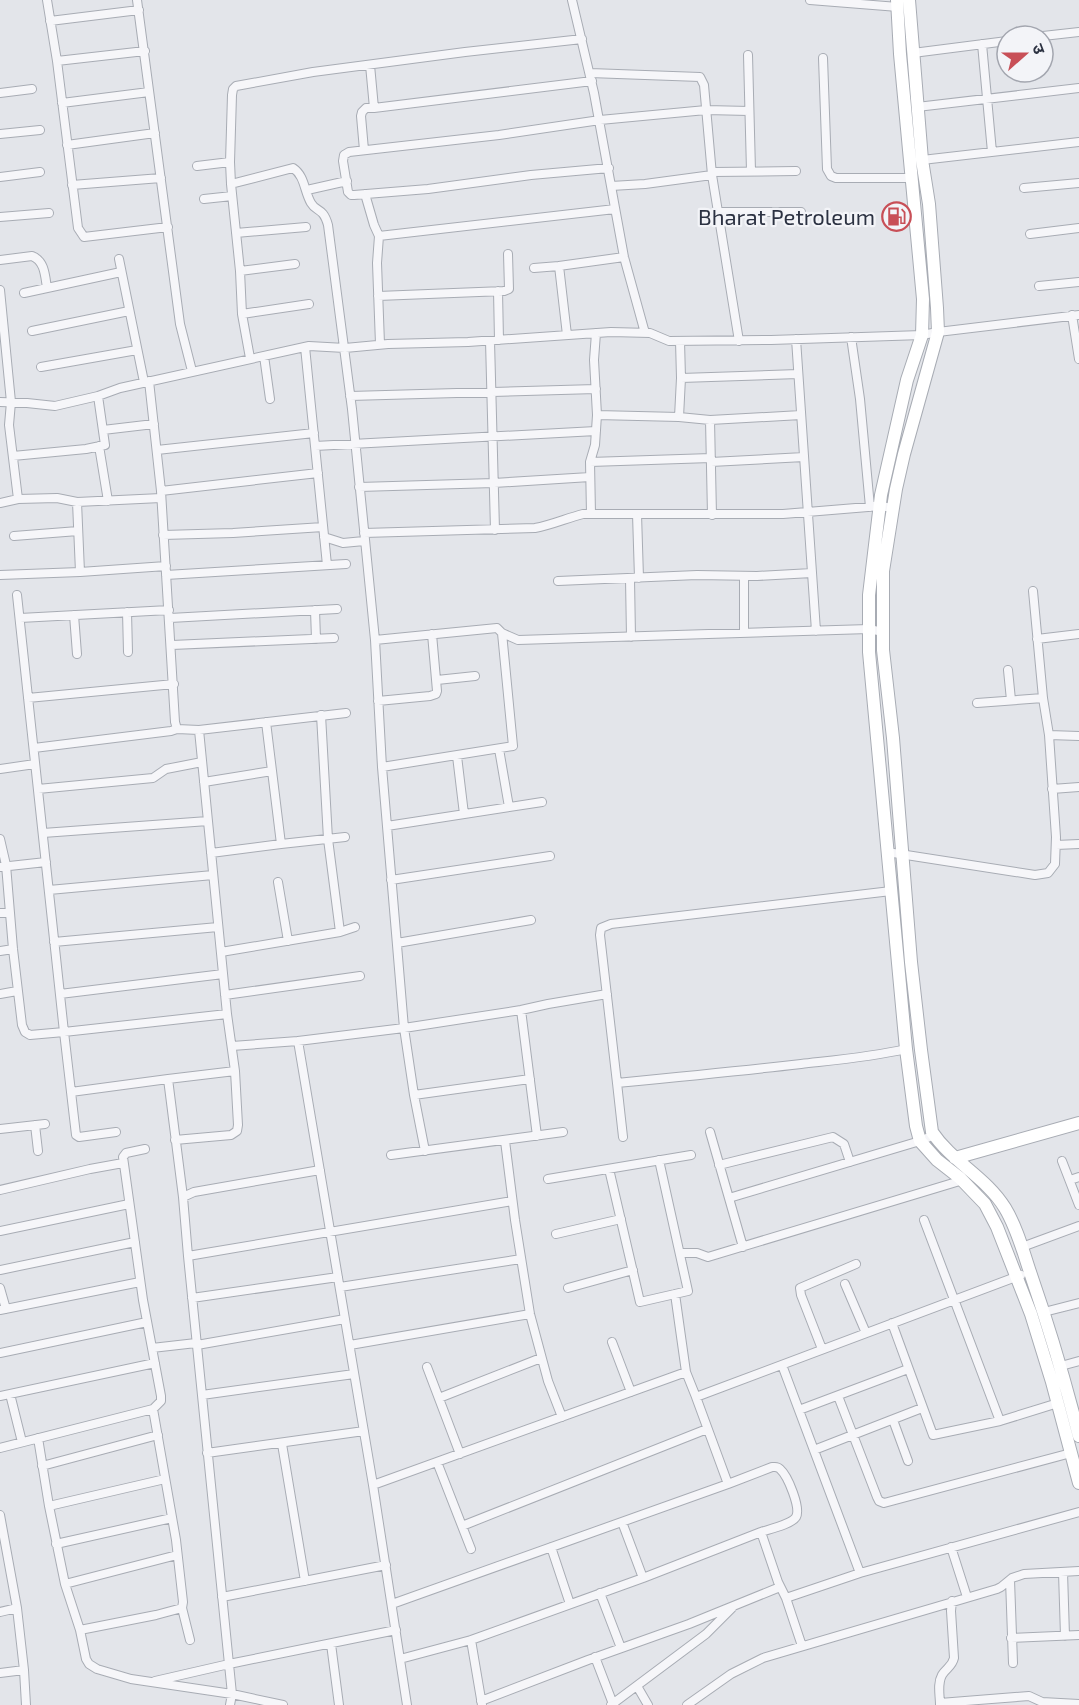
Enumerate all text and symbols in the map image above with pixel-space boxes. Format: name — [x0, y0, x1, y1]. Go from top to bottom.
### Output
north arrow — [995, 24, 1055, 84]
text: उ — [1029, 41, 1050, 57]
fuel station icon: Bharat Petroleum — [880, 200, 912, 232]
place label: Bharat Petroleum — [698, 203, 875, 229]

